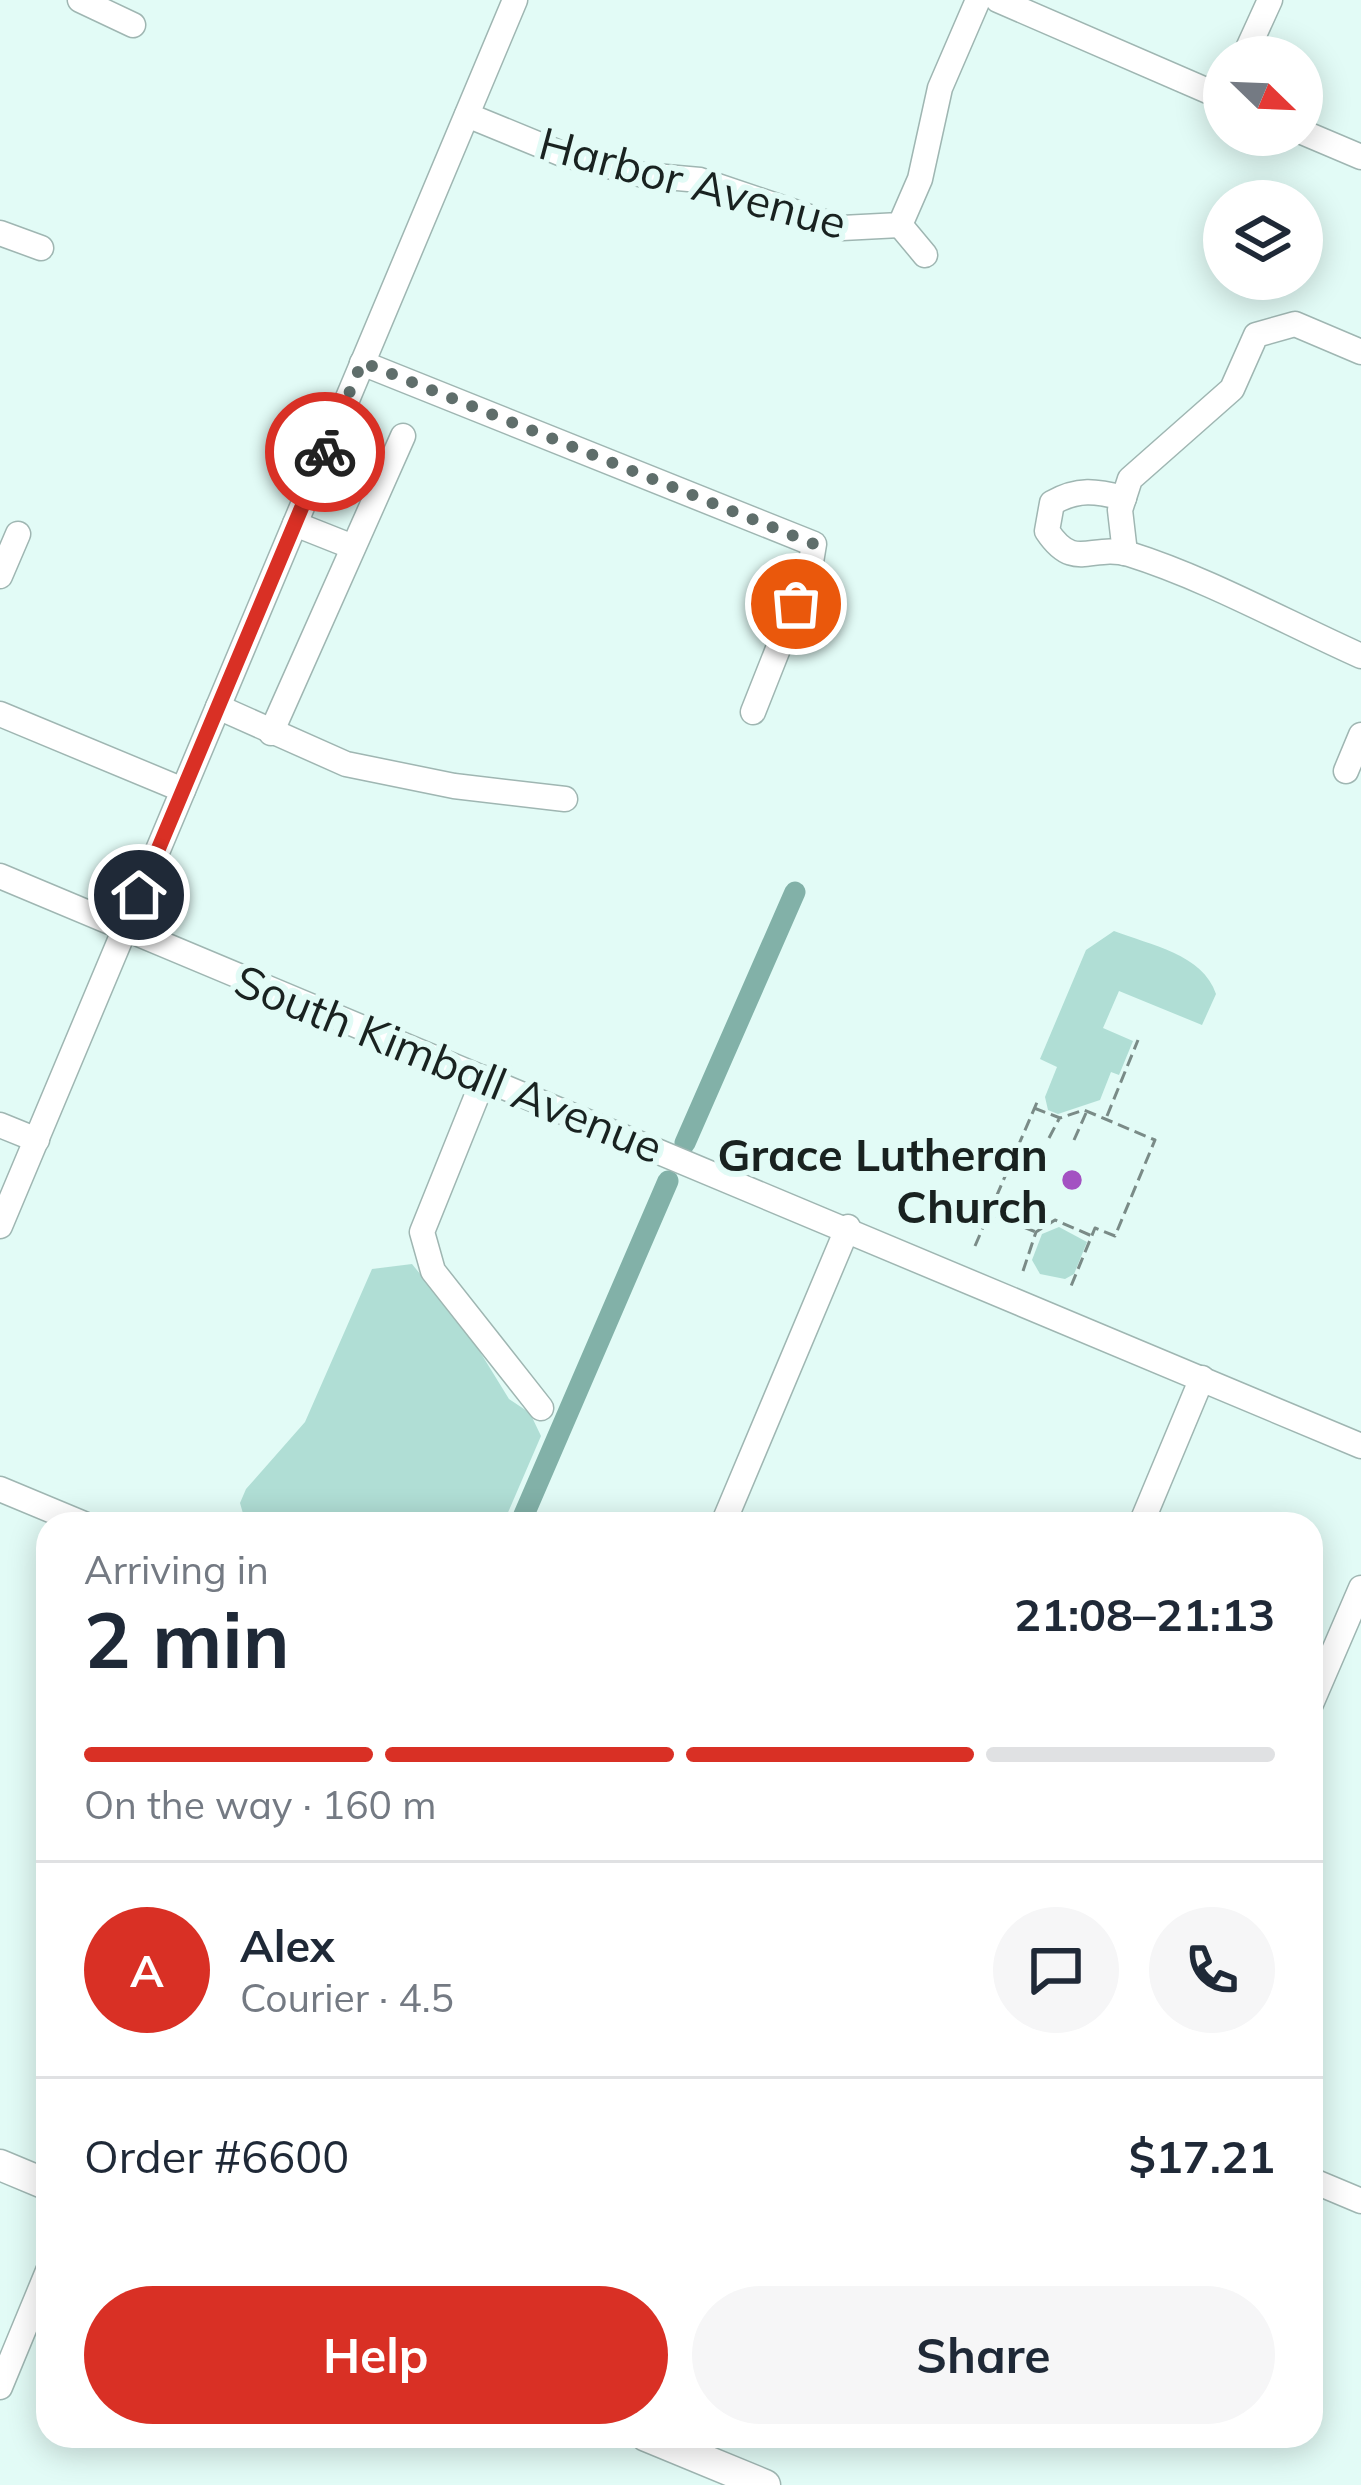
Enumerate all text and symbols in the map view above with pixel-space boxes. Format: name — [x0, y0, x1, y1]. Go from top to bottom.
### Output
north arrow — [1203, 36, 1323, 156]
map controls — [1203, 36, 1323, 300]
street label: Harbor Avenue — [533, 114, 853, 250]
button: layers — [1203, 180, 1323, 300]
courier — [265, 392, 385, 512]
icon: bike — [292, 419, 358, 485]
pin — [745, 553, 847, 655]
icon: bag — [763, 571, 829, 637]
pin — [88, 844, 190, 946]
icon: home — [106, 862, 172, 928]
street label: South Kimball Avenue — [227, 952, 671, 1174]
place label: Grace Lutheran Church — [717, 1126, 1048, 1234]
marker: Grace Lutheran Church — [1059, 1167, 1085, 1193]
text: Arriving in — [84, 1545, 269, 1594]
text: 21:08–21:13 — [1014, 1586, 1275, 1642]
text: 2 min — [84, 1590, 290, 1688]
text: On the way · 160 m — [84, 1780, 436, 1829]
button: chat — [993, 1907, 1119, 2033]
button: phone — [1149, 1907, 1275, 2033]
text: Alex — [240, 1917, 335, 1973]
text: A — [130, 1942, 164, 1998]
text: Courier · 4.5 — [240, 1973, 454, 2022]
text: Order #6600 — [84, 2128, 349, 2184]
text: $17.21 — [1129, 2128, 1275, 2184]
button: Help — [84, 2286, 668, 2424]
button: Share — [692, 2286, 1275, 2424]

